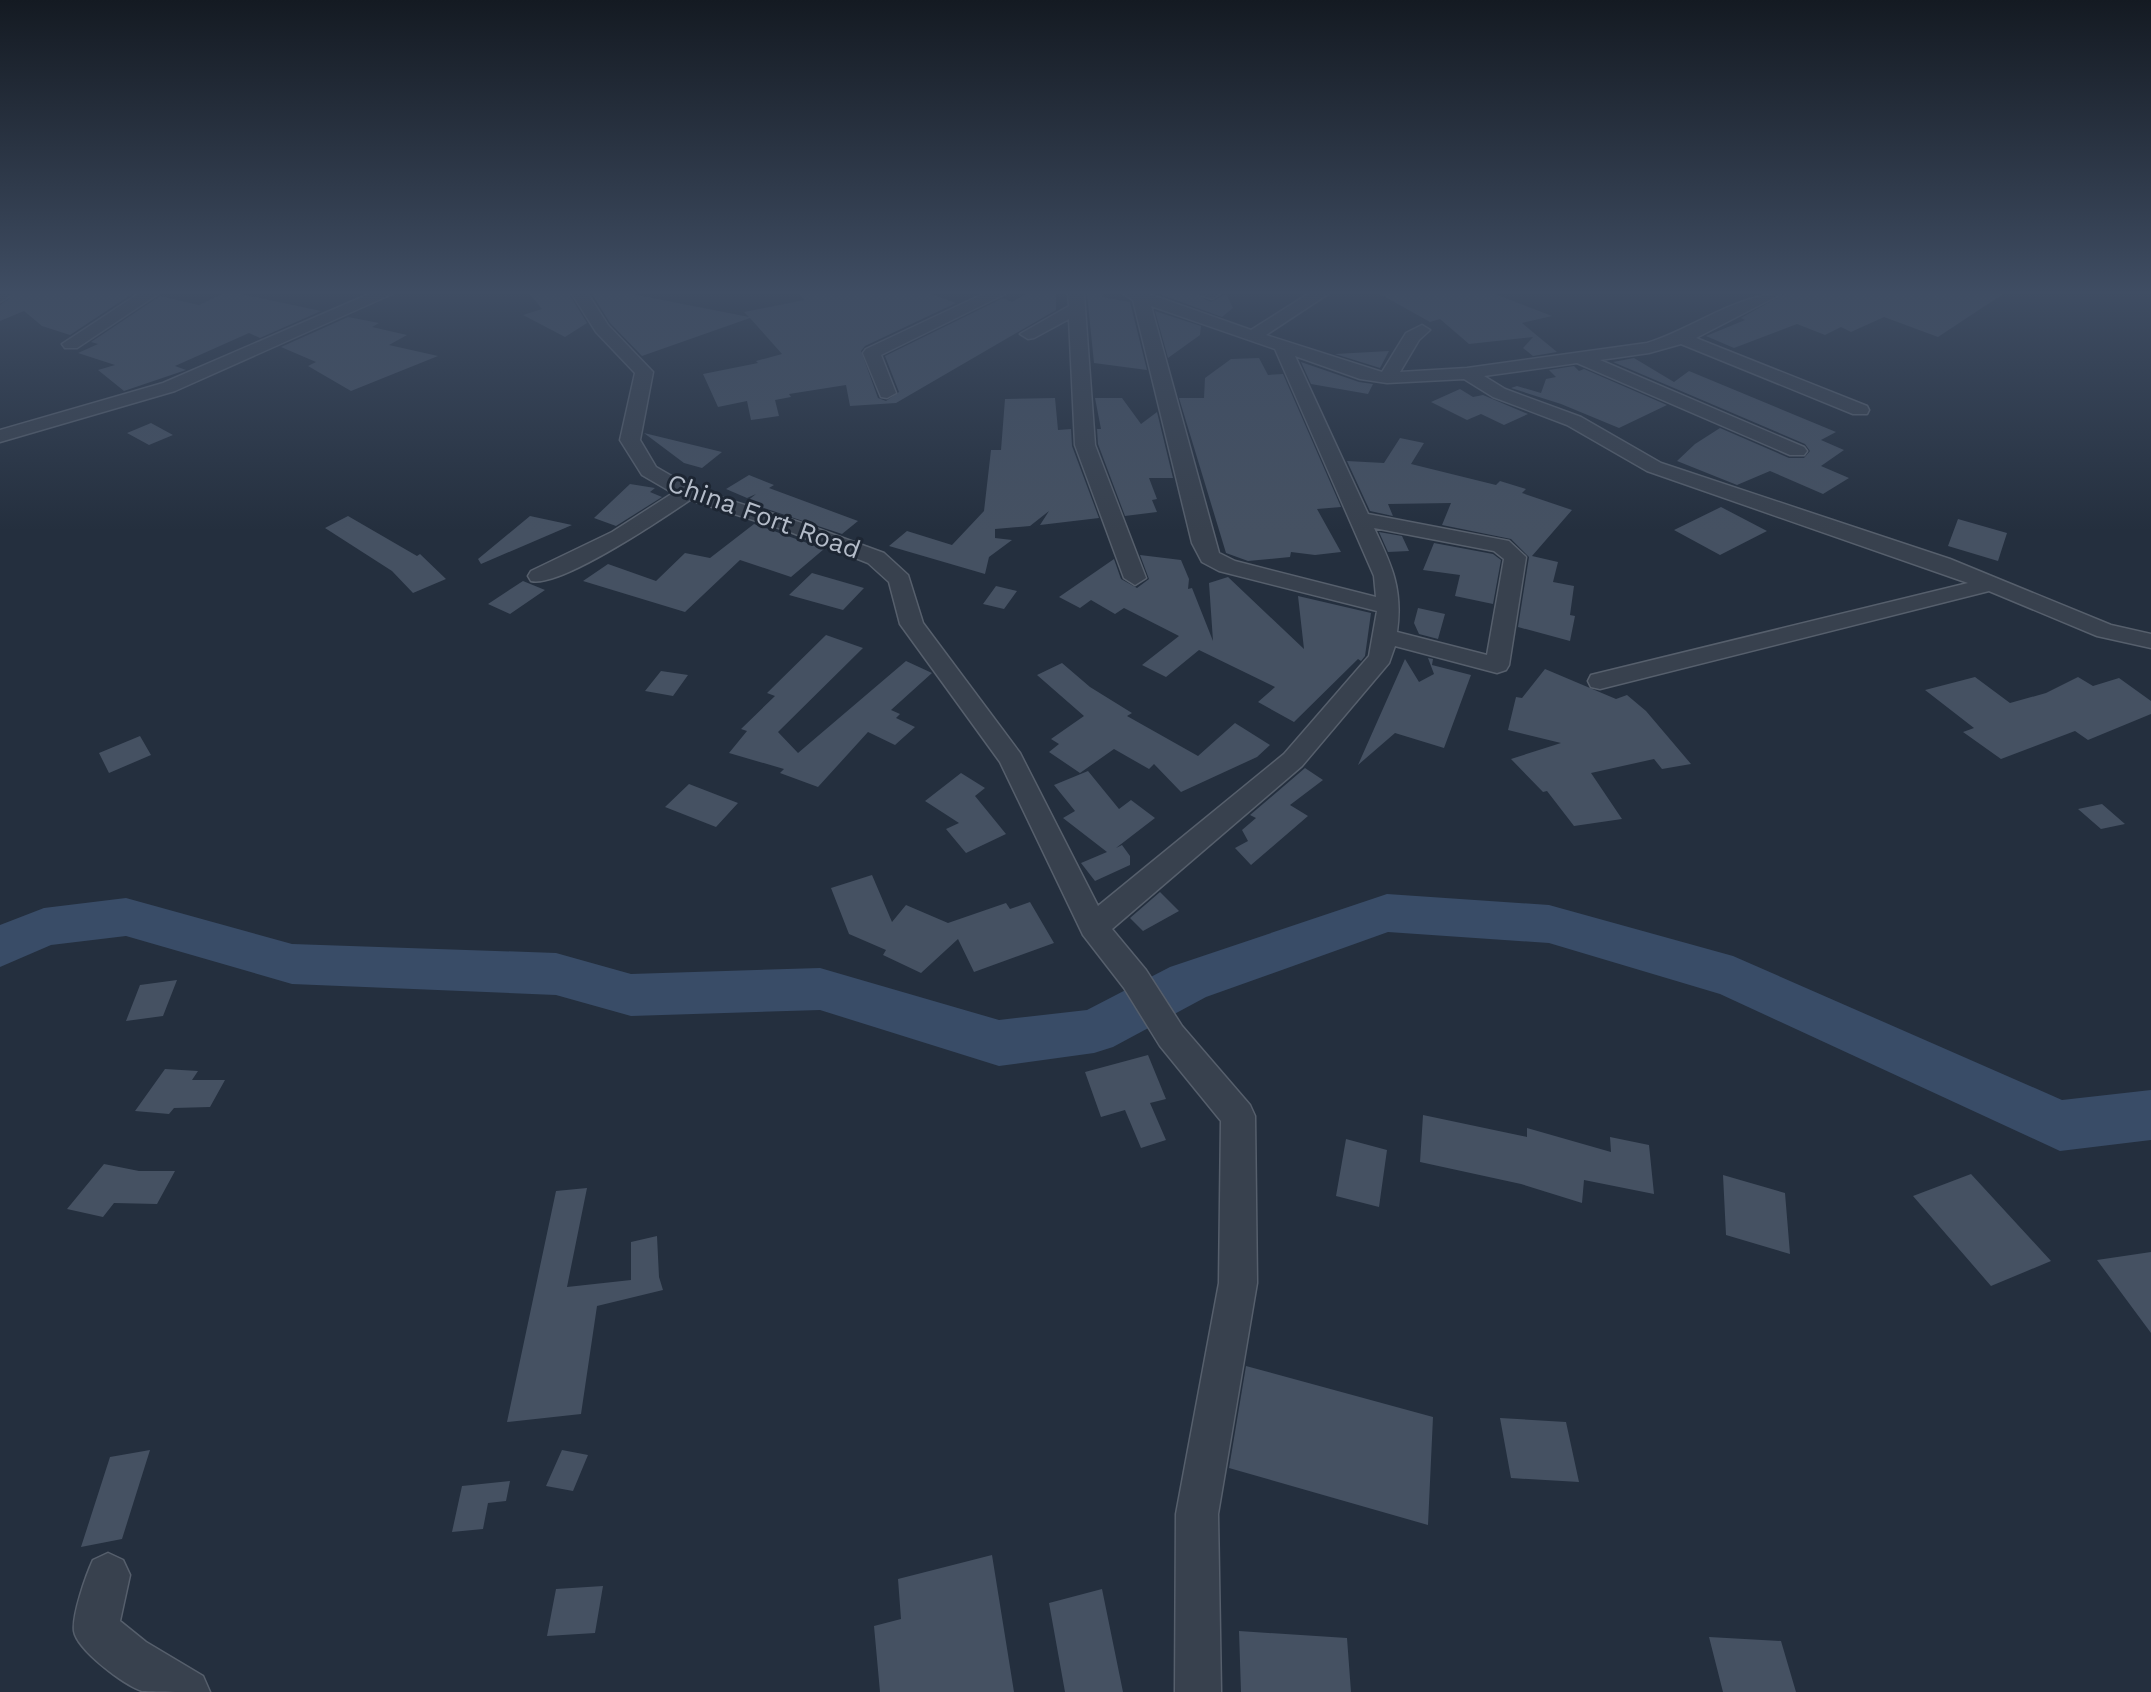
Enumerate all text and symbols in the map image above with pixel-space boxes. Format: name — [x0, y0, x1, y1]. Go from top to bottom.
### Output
street label: China Fort Road — [663, 467, 865, 565]

